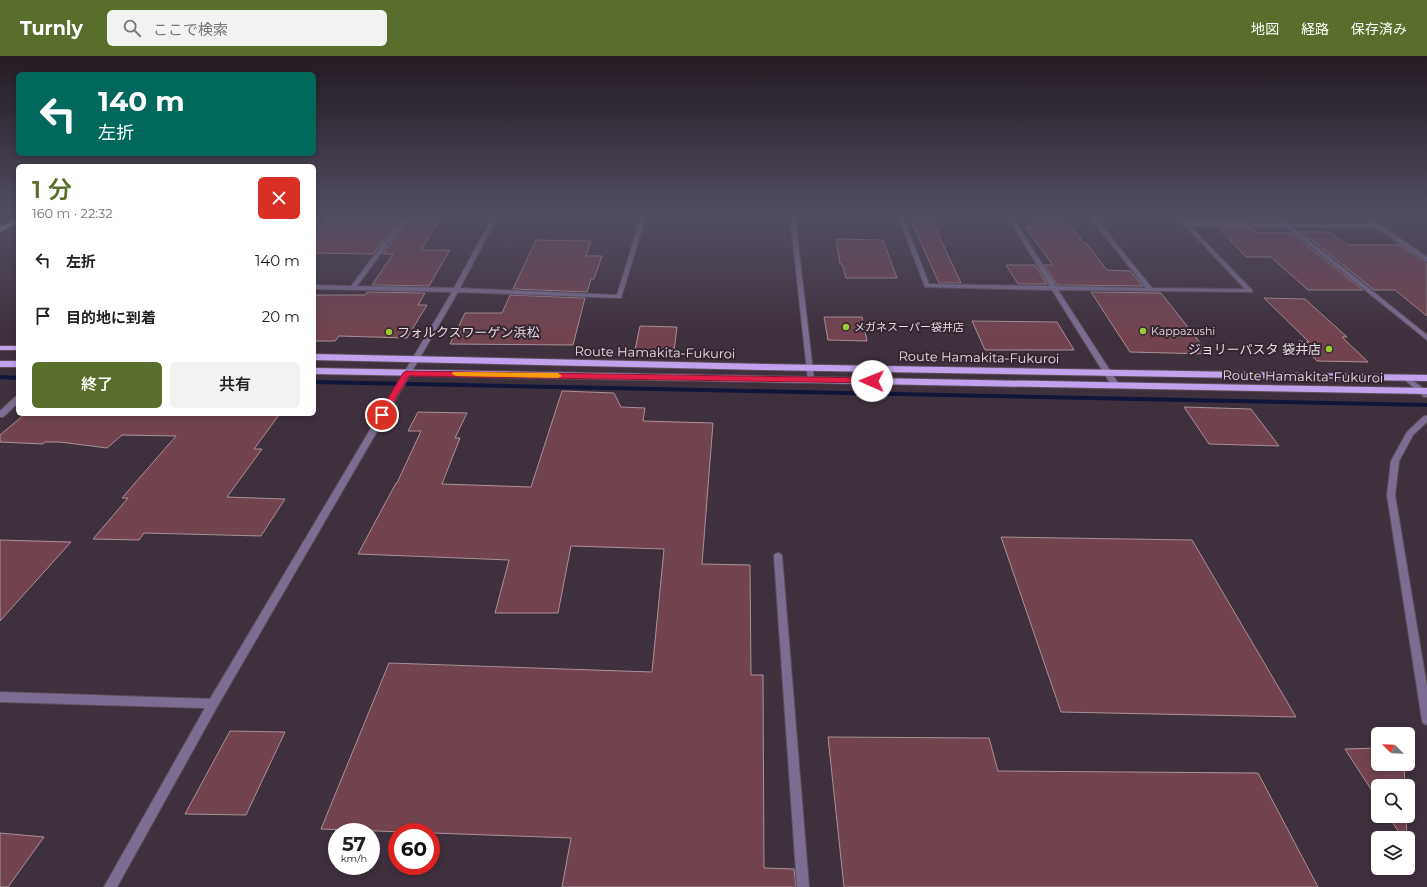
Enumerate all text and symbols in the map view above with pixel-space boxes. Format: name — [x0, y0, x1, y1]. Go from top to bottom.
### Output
search box — [107, 10, 387, 46]
text: Turnly — [20, 17, 83, 40]
icon: search — [121, 17, 143, 39]
text: ここで検索 — [153, 20, 228, 39]
text: 地図 — [1251, 20, 1279, 38]
text: 経路 — [1301, 20, 1329, 38]
text: 保存済み — [1351, 20, 1407, 38]
text: 140 m — [98, 84, 185, 118]
icon: left — [32, 88, 84, 140]
text: 左折 — [98, 122, 134, 144]
text: 1 分 — [32, 175, 72, 204]
button: close — [258, 177, 300, 219]
text: 160 m · 22:32 — [32, 205, 113, 221]
icon: left — [32, 249, 54, 271]
text: 140 m — [255, 251, 300, 270]
text: 左折 — [66, 252, 96, 271]
icon: arrive — [32, 305, 54, 327]
text: 20 m — [262, 307, 300, 326]
text: 目的地に到着 — [66, 308, 156, 327]
place label: メガネスーパー袋井店 — [854, 320, 964, 334]
marker: メガネスーパー袋井店 — [841, 322, 851, 332]
place label: フォルクスワーゲン浜松 — [397, 324, 540, 340]
place label: Kappazushi — [1151, 324, 1215, 338]
marker: Kappazushi — [1138, 326, 1148, 336]
marker: フォルクスワーゲン浜松 — [384, 327, 394, 337]
place label: ジョリーパスタ 袋井店 — [1188, 341, 1321, 357]
street label: Route Hamakita-Fukuroi — [574, 343, 736, 361]
marker: ジョリーパスタ 袋井店 — [1324, 344, 1334, 354]
street label: Route Hamakita-Fukuroi — [898, 348, 1060, 366]
position arrow — [851, 360, 893, 402]
button: 終了 — [32, 362, 162, 408]
button: 共有 — [170, 362, 300, 408]
street label: Route Hamakita-Fukuroi — [1222, 367, 1384, 385]
pin — [365, 398, 399, 432]
icon: arrive — [371, 404, 393, 426]
north arrow — [1371, 727, 1415, 771]
map controls — [1371, 727, 1415, 875]
button: search — [1371, 779, 1415, 823]
speed limit sign: 60 — [388, 823, 440, 875]
button: layers — [1371, 831, 1415, 875]
text: 57 — [342, 832, 366, 856]
text: km/h — [341, 852, 367, 865]

